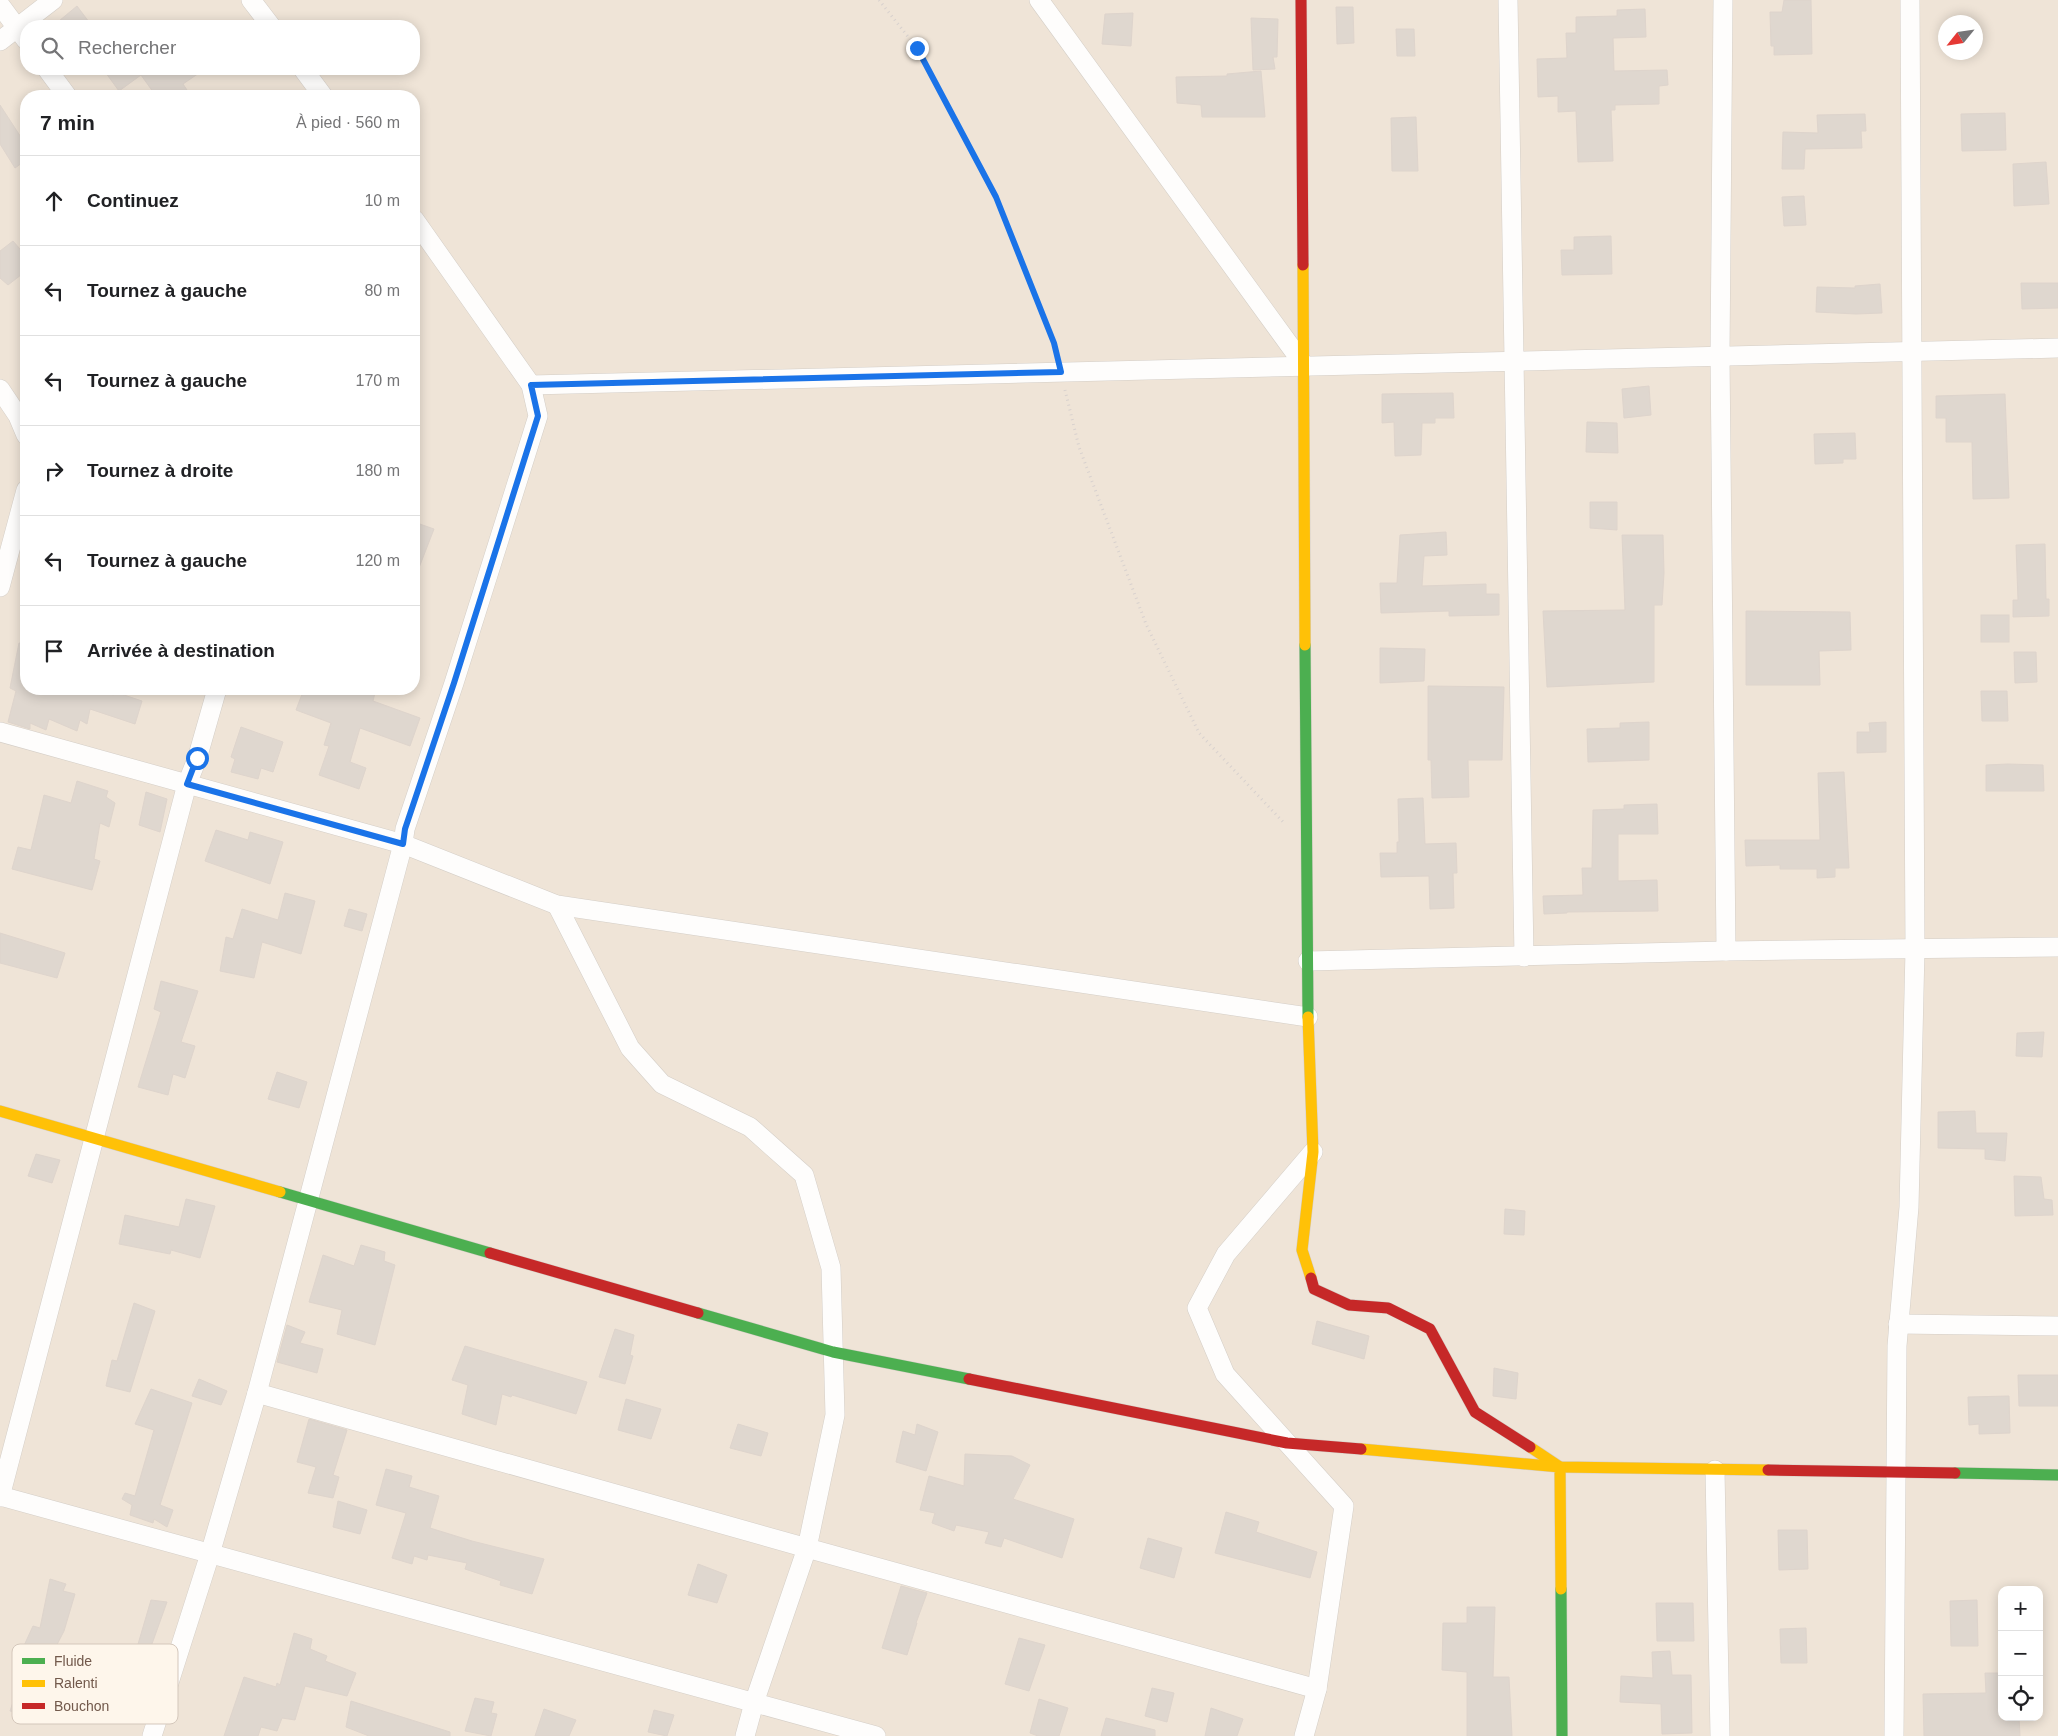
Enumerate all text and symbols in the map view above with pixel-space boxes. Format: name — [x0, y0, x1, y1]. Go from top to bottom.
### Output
north arrow — [1938, 15, 1983, 60]
search box — [20, 20, 420, 75]
icon: search — [38, 34, 66, 62]
text: Rechercher — [78, 37, 176, 58]
route end — [906, 37, 929, 60]
text: 7 min — [40, 111, 95, 134]
text: À pied · 560 m — [296, 114, 400, 131]
icon: ahead — [40, 187, 68, 215]
text: Continuez — [87, 190, 179, 211]
text: 10 m — [364, 192, 400, 209]
icon: left — [40, 277, 68, 305]
text: Tournez à gauche — [87, 280, 247, 301]
text: 80 m — [364, 282, 400, 299]
icon: left — [40, 367, 68, 395]
text: Tournez à gauche — [87, 370, 247, 391]
text: 170 m — [356, 372, 400, 389]
icon: right — [40, 457, 68, 485]
text: Tournez à droite — [87, 460, 233, 481]
text: 180 m — [356, 462, 400, 479]
icon: left — [40, 547, 68, 575]
text: Tournez à gauche — [87, 550, 247, 571]
text: 120 m — [356, 552, 400, 569]
icon: arrive — [40, 637, 68, 665]
text: Arrivée à destination — [87, 640, 275, 661]
route start — [186, 747, 209, 770]
map controls — [1998, 1586, 2043, 1721]
button: + — [1998, 1586, 2043, 1631]
button: − — [1998, 1631, 2043, 1676]
legend — [12, 1644, 178, 1724]
text: Fluide — [54, 1653, 92, 1669]
text: Ralenti — [54, 1675, 98, 1691]
button: locate — [1998, 1676, 2043, 1721]
text: Bouchon — [54, 1698, 109, 1714]

